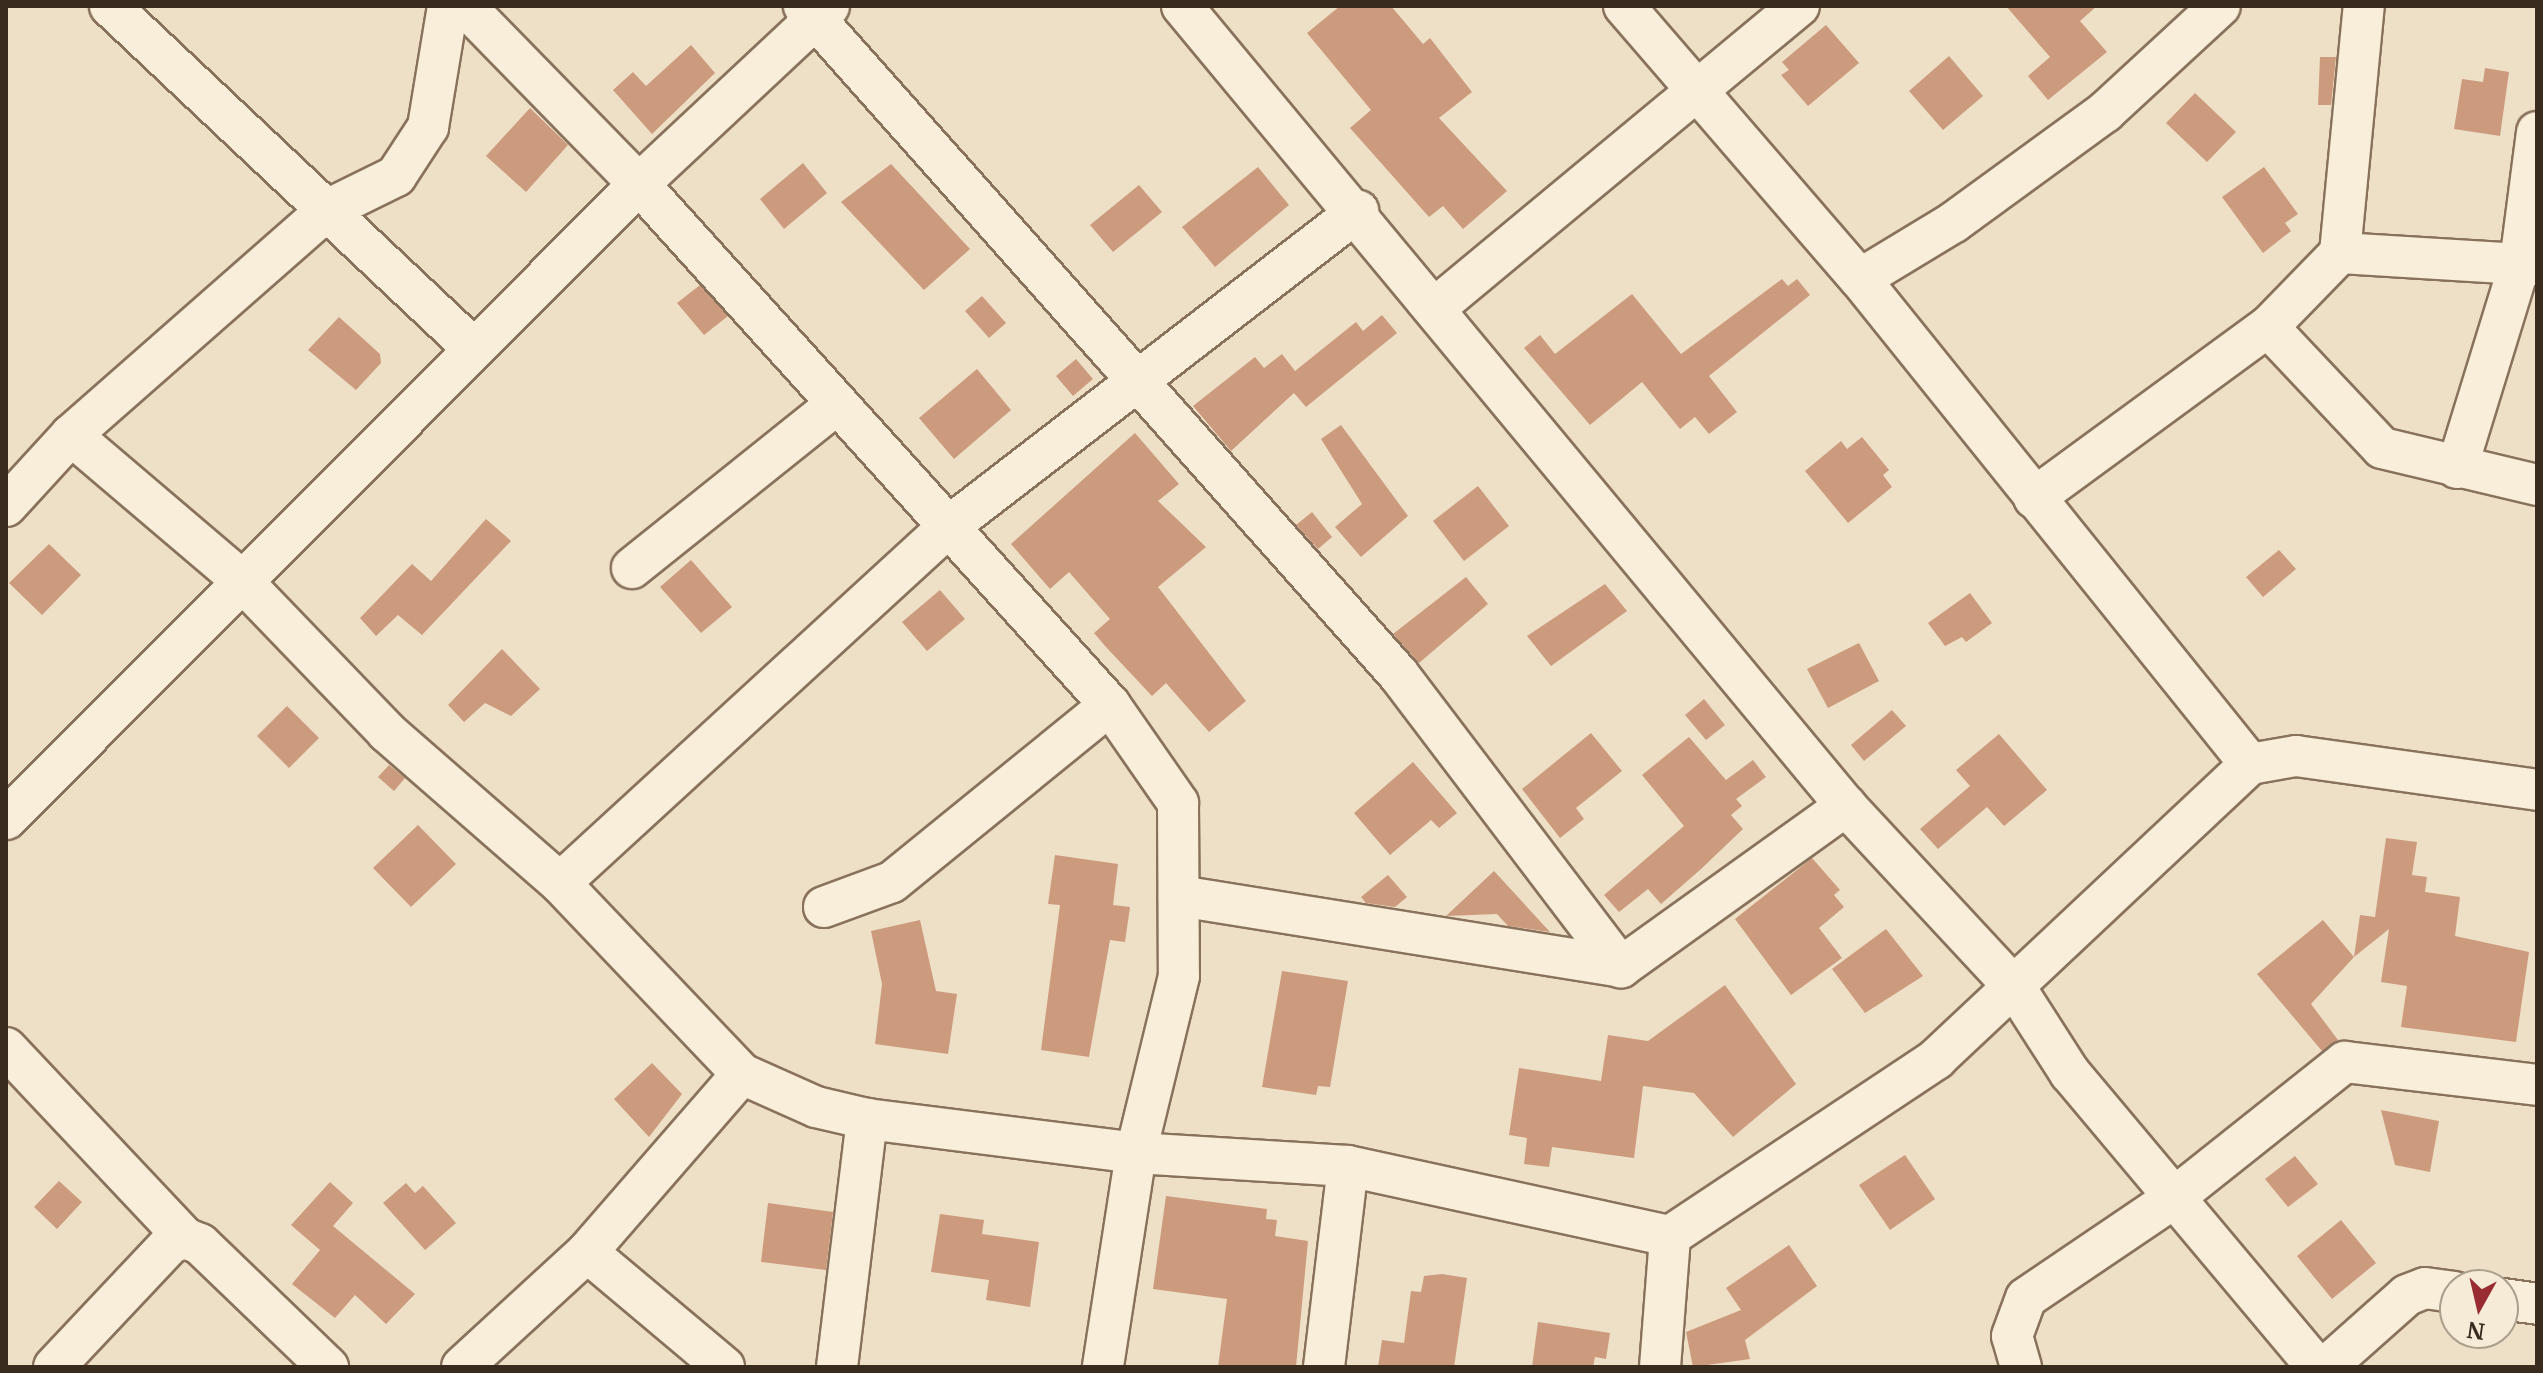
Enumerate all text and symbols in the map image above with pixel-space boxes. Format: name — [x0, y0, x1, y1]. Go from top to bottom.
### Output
north arrow — [2439, 1269, 2519, 1349]
text: N — [2465, 1316, 2487, 1346]

